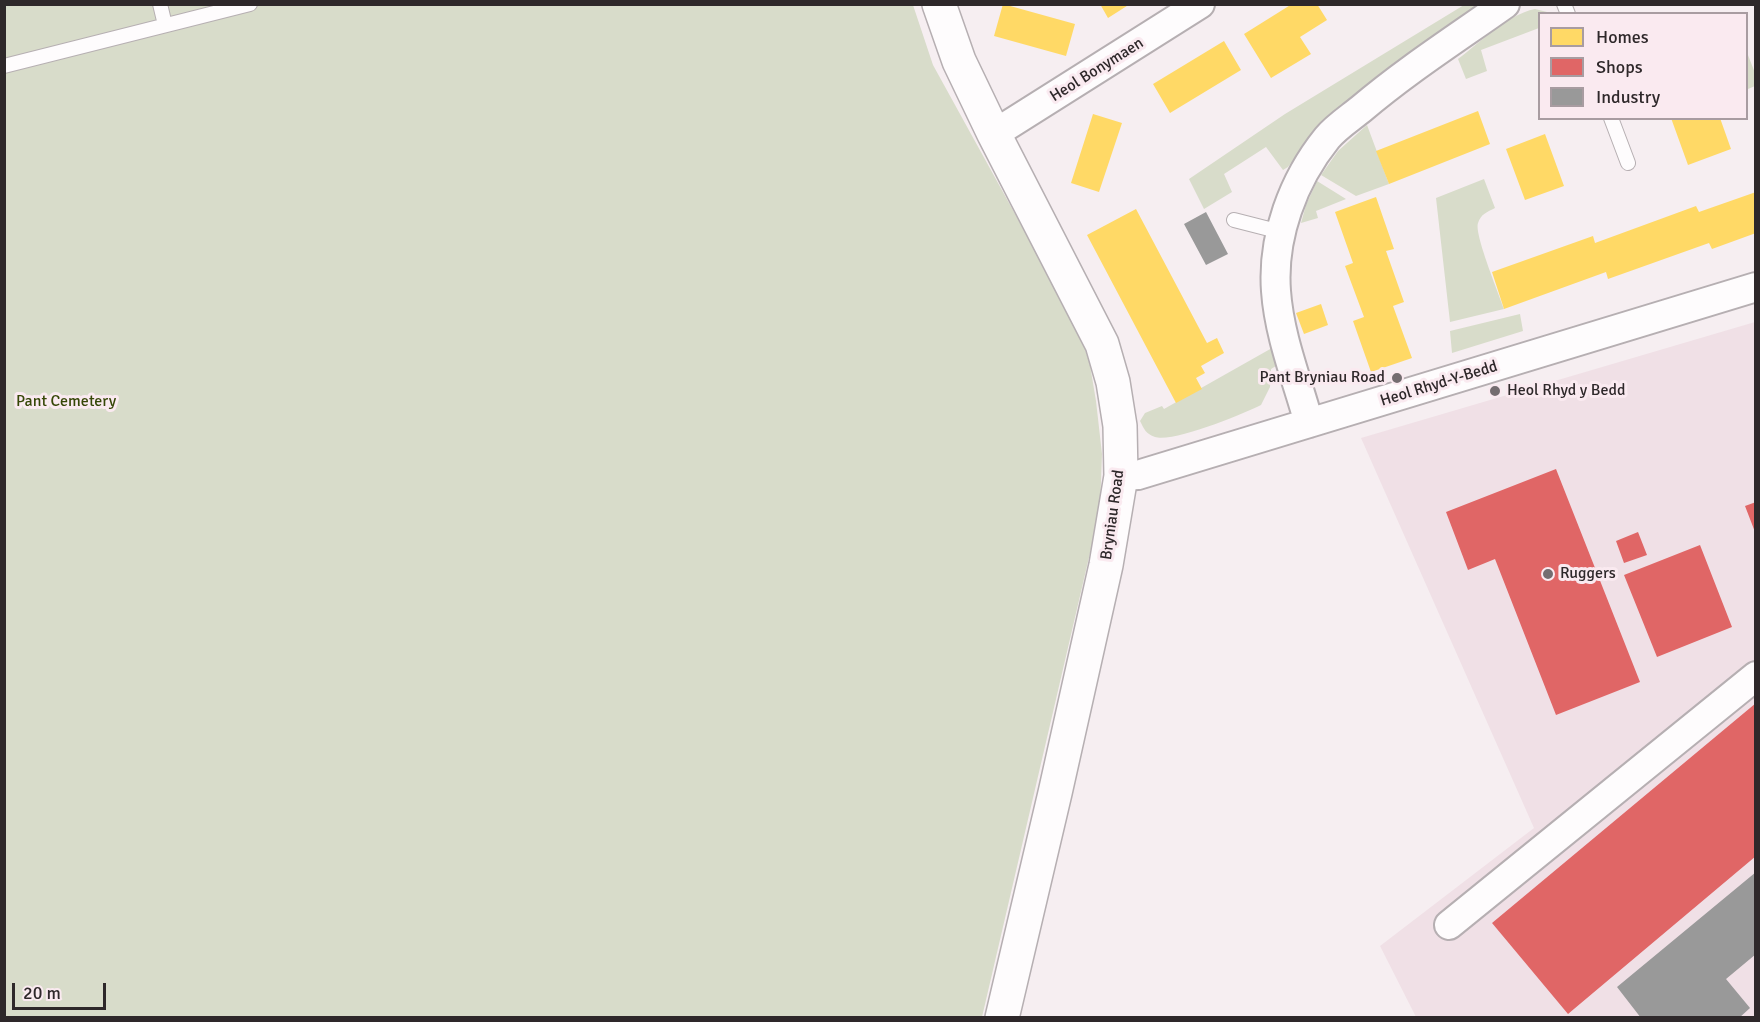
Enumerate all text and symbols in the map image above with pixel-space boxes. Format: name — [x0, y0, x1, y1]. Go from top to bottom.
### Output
legend — [1538, 12, 1748, 120]
text: Homes — [1596, 26, 1649, 48]
street label: Heol Bonymaen — [1047, 34, 1147, 106]
text: Shops — [1596, 56, 1643, 78]
text: Industry — [1596, 86, 1660, 108]
street label: Heol Rhyd-Y-Bedd — [1378, 357, 1500, 411]
place label: Pant Bryniau Road — [1259, 368, 1385, 388]
marker: Pant Bryniau Road — [1390, 371, 1404, 385]
place label: Heol Rhyd y Bedd — [1507, 381, 1625, 401]
marker: Heol Rhyd y Bedd — [1488, 384, 1502, 398]
park label: Pant Cemetery — [16, 392, 116, 412]
street label: Bryniau Road — [1097, 469, 1129, 561]
place label: Ruggers — [1560, 564, 1616, 584]
marker: Ruggers — [1541, 567, 1555, 581]
scale bar — [15, 971, 110, 1009]
text: 20 m — [23, 982, 61, 1004]

